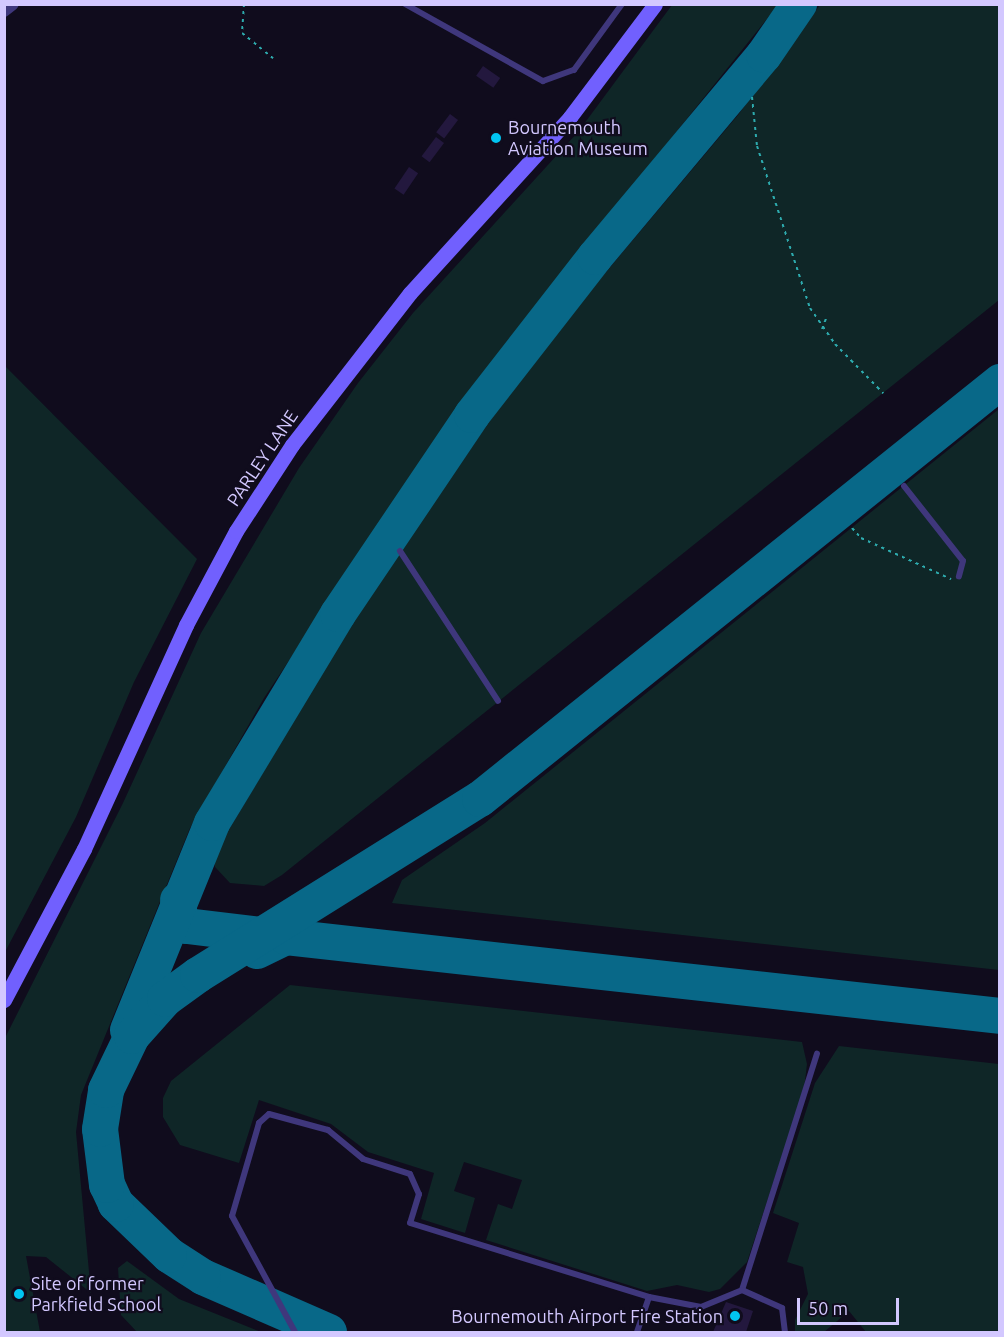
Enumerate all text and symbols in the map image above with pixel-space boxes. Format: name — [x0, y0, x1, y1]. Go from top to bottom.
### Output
place label: Bournemouth Aviation Museum — [508, 117, 648, 160]
marker: Bournemouth Aviation Museum — [489, 131, 503, 145]
street label: PARLEY LANE — [222, 406, 302, 510]
place label: Site of former Parkfield School — [31, 1273, 161, 1316]
scale bar — [800, 1286, 902, 1324]
marker: Site of former Parkfield School — [12, 1287, 26, 1301]
text: 50 m — [808, 1298, 848, 1318]
place label: Bournemouth Airport Fire Station — [451, 1305, 723, 1327]
marker: Bournemouth Airport Fire Station — [728, 1309, 742, 1323]

